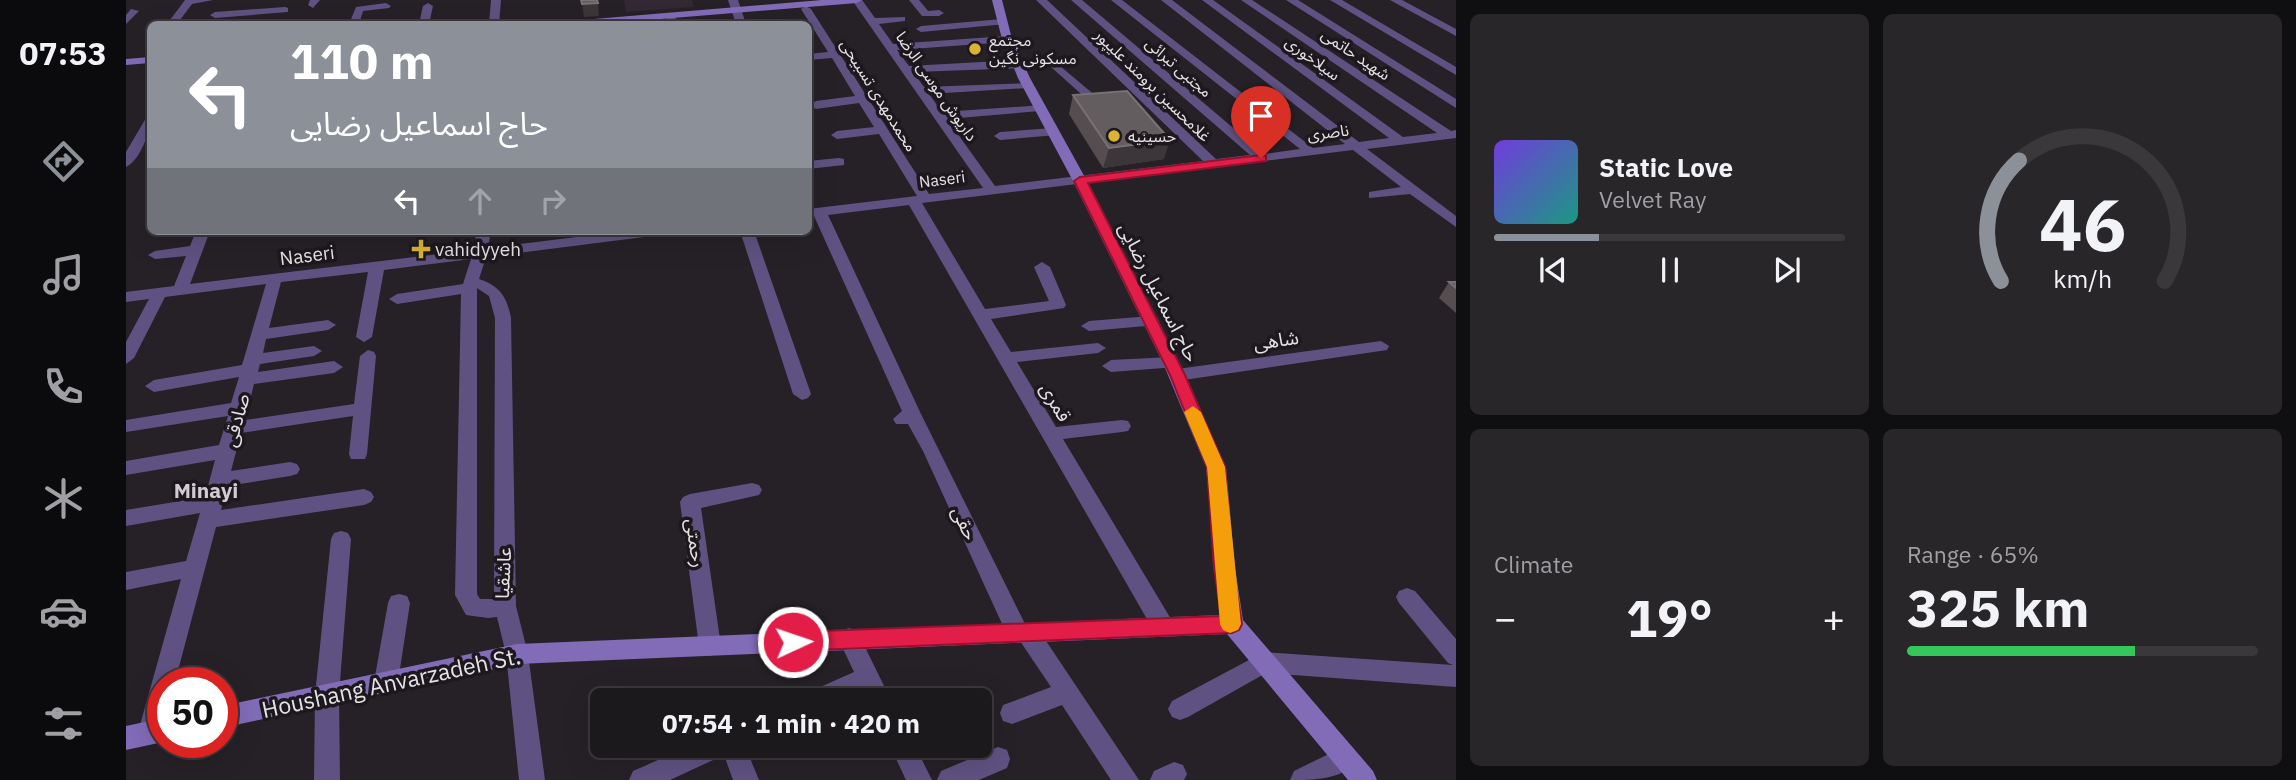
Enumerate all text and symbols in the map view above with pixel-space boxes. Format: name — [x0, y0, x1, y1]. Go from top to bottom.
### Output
street label: غلامحسین برومند علیپور — [1089, 24, 1215, 146]
street label: شهید حاتمی — [1318, 24, 1394, 84]
street label: داریوش موسی الرضا — [892, 27, 982, 145]
text: 110 m — [290, 29, 434, 92]
place label: مجتمع مسکونی نگین — [989, 30, 1077, 68]
street label: سیلاخوری — [1282, 31, 1344, 85]
text: 07:53 — [19, 32, 107, 74]
street label: مجتبی تبرائی — [1142, 33, 1216, 101]
street label: محمدمهدی تسبیحی — [836, 35, 922, 155]
marker: مجتمع مسکونی نگین — [967, 41, 983, 57]
icon: left — [175, 49, 266, 140]
pin — [1231, 86, 1291, 158]
icon: arrive — [1242, 97, 1280, 135]
text: حاج اسماعیل رضایی — [290, 102, 548, 144]
street label: ناصری — [1306, 120, 1350, 144]
place label: حسینیه — [1128, 126, 1176, 146]
marker: حسینیه — [1106, 128, 1122, 144]
icon: directions — [39, 137, 88, 186]
text: Static Love — [1599, 150, 1733, 184]
street label: Naseri — [918, 166, 966, 192]
text: 46 — [2039, 176, 2126, 271]
icon: left — [388, 182, 426, 220]
icon: ahead — [461, 182, 499, 220]
icon: right — [534, 182, 572, 220]
text: Velvet Ray — [1599, 184, 1706, 214]
street label: حاج اسماعیل رضایی — [1112, 218, 1204, 367]
place label: vahidyyeh — [435, 237, 521, 261]
street label: Naseri — [278, 240, 336, 270]
marker: vahidyyeh — [413, 241, 429, 257]
icon: music — [39, 250, 88, 299]
icon: previous — [1534, 251, 1572, 289]
icon: pause — [1651, 251, 1689, 289]
icon: next — [1768, 251, 1806, 289]
text: km/h — [2053, 262, 2112, 295]
street label: شاهی — [1252, 325, 1300, 355]
icon: phone — [39, 362, 88, 411]
street label: قمری — [1035, 378, 1077, 426]
street label: صادقی — [217, 391, 255, 449]
icon: climate — [39, 474, 88, 523]
district label: Minayi — [174, 476, 238, 504]
street label: حقی — [947, 502, 983, 544]
street label: رحمتی — [681, 517, 711, 569]
text: Range · 65% — [1907, 539, 2039, 569]
street label: عاشقیا — [490, 546, 516, 600]
text: Climate — [1494, 549, 1573, 579]
text: 325 km — [1907, 574, 2089, 641]
text: 19° — [1626, 584, 1713, 651]
icon: car — [39, 587, 88, 636]
text: − — [1494, 593, 1517, 642]
text: + — [1822, 593, 1845, 642]
position arrow — [756, 605, 830, 679]
street label: Houshang Anvarzadeh St. — [259, 640, 523, 724]
speed limit sign: 50 — [147, 667, 238, 758]
icon: filters — [39, 699, 88, 748]
text: 07:54 · 1 min · 420 m — [662, 706, 920, 740]

